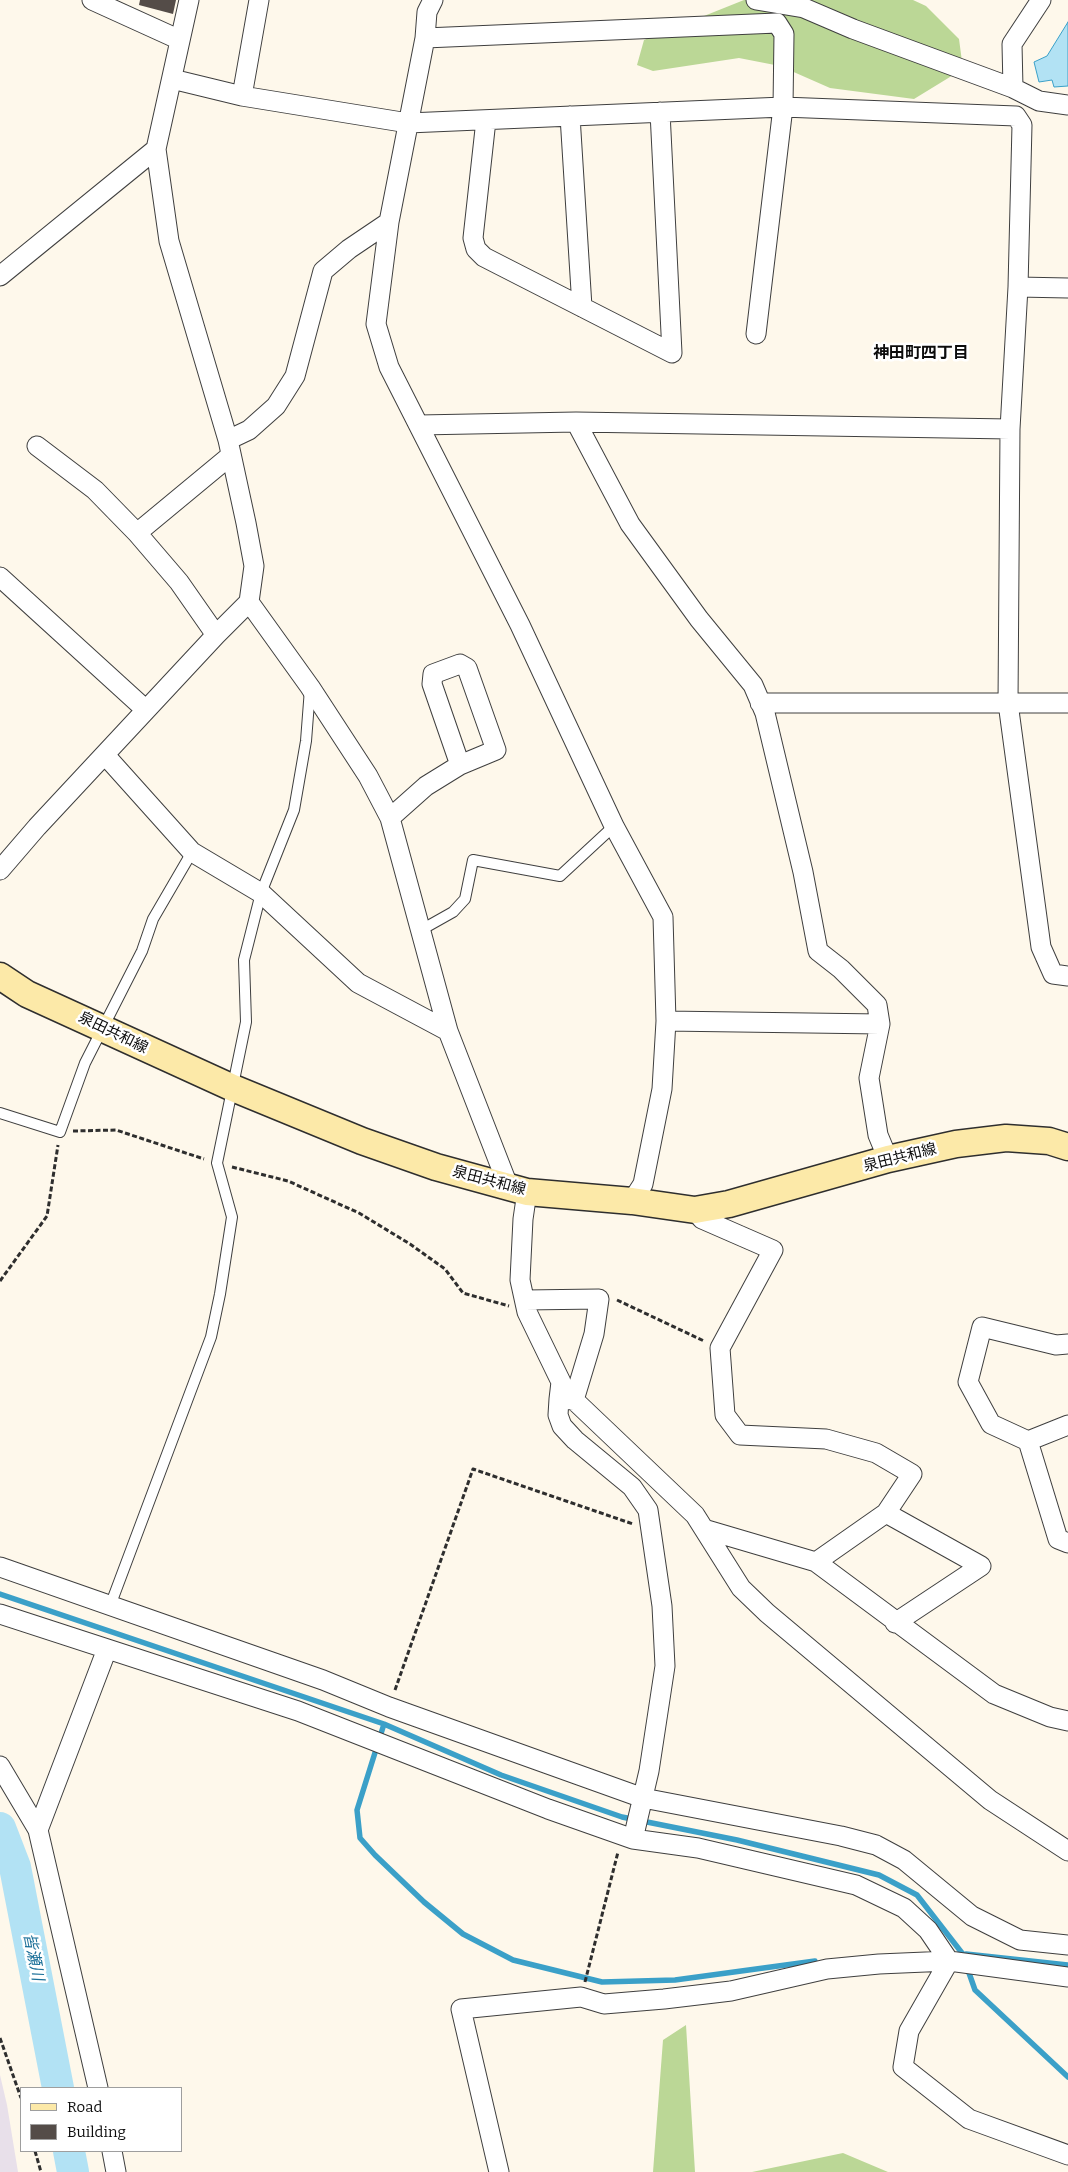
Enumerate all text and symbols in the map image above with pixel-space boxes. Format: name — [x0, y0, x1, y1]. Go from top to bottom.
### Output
district label: 神田町四丁目 — [873, 344, 969, 364]
street label: 泉田共和線 — [75, 1008, 151, 1058]
street label: 泉田共和線 — [861, 1140, 939, 1176]
street label: 泉田共和線 — [450, 1163, 528, 1199]
water label: 皆瀬川 — [19, 1932, 47, 1982]
legend — [20, 2087, 182, 2152]
text: Road — [67, 2098, 102, 2116]
text: Building — [67, 2123, 126, 2141]

